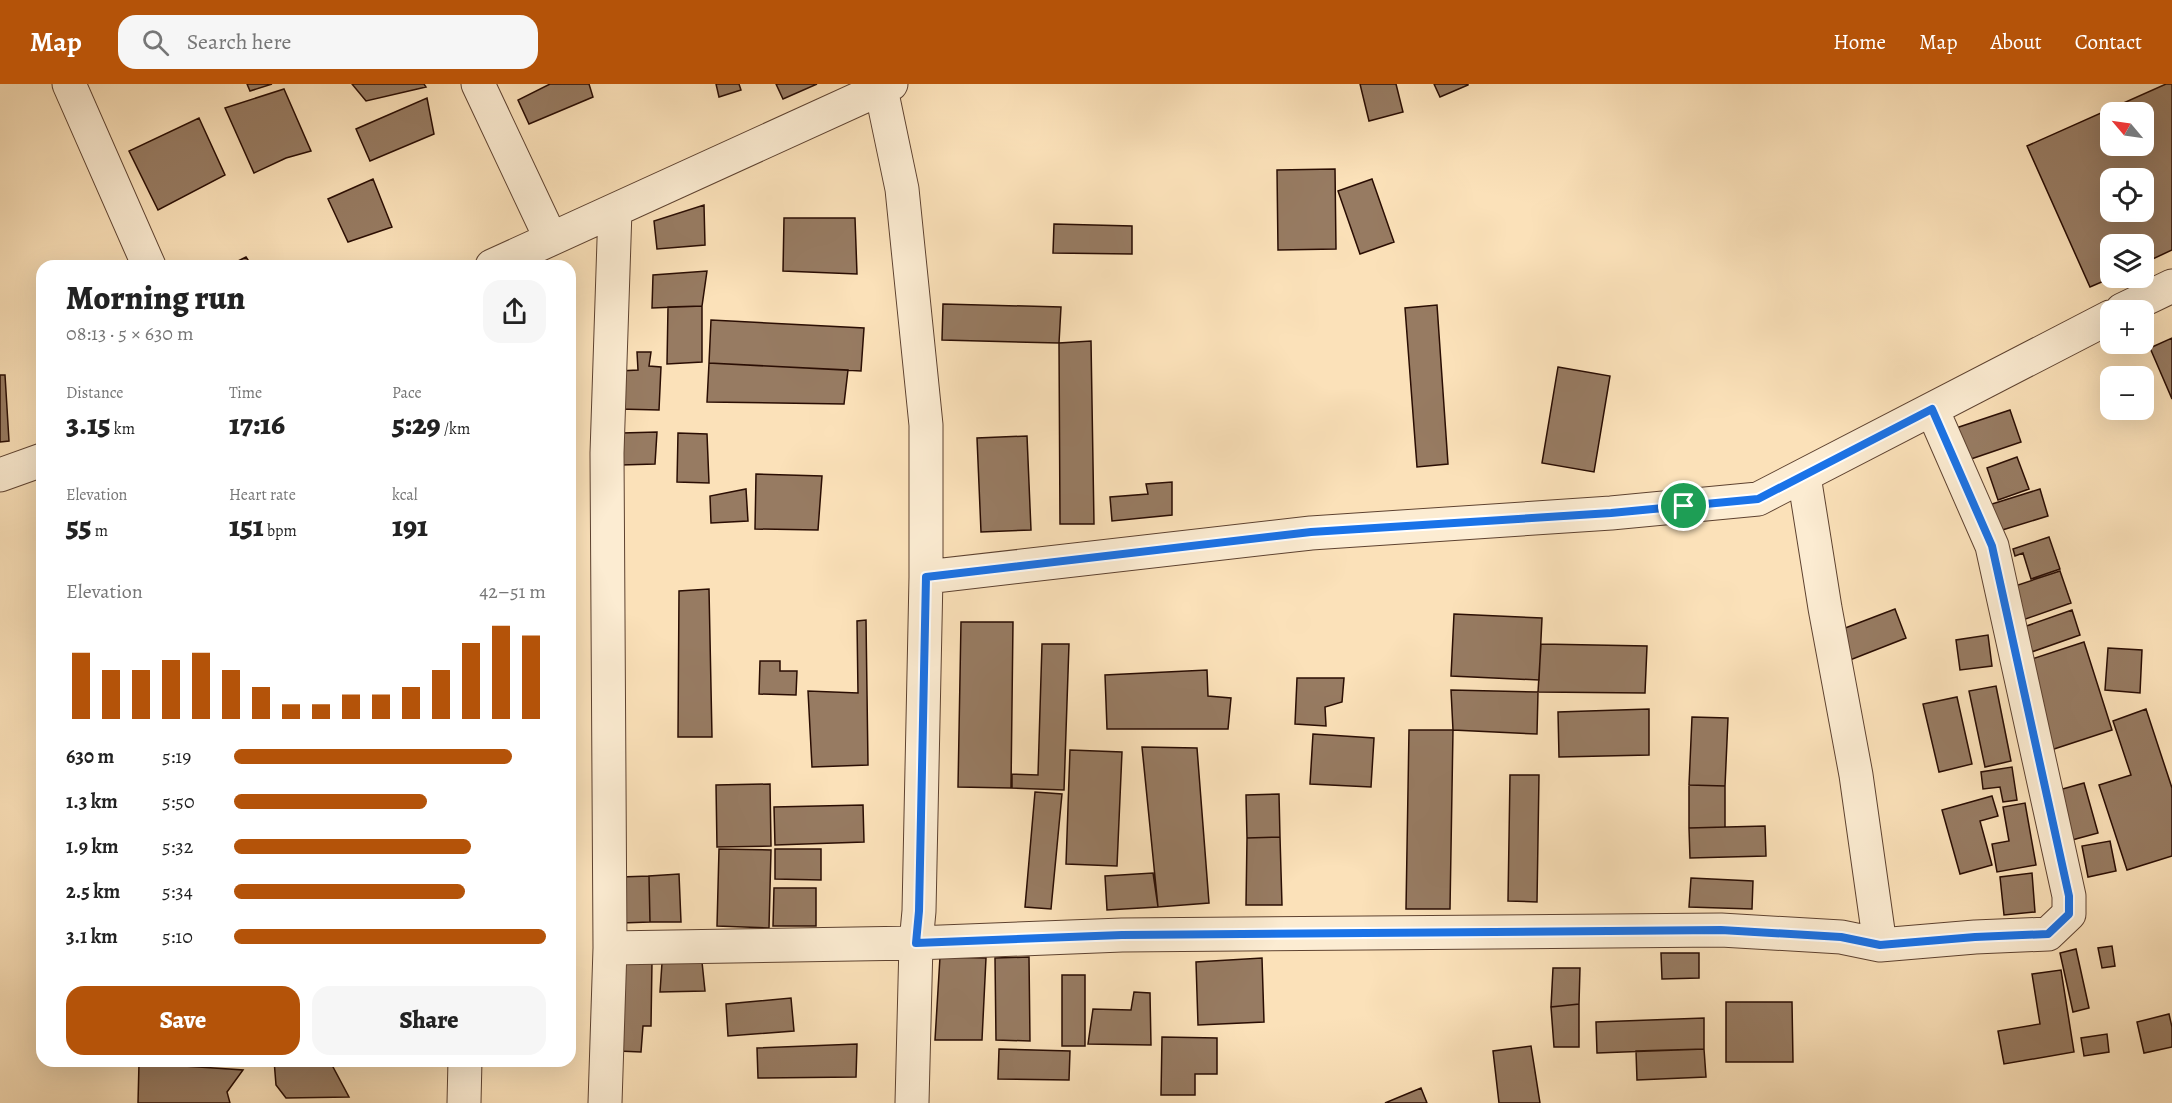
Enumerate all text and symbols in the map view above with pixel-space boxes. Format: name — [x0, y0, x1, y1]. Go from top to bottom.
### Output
search box — [118, 15, 538, 69]
text: Map — [30, 23, 82, 61]
icon: search — [139, 26, 172, 59]
text: Search here — [187, 27, 291, 57]
text: Home — [1833, 28, 1886, 56]
text: Map — [1919, 28, 1957, 56]
text: About — [1990, 28, 2042, 56]
text: Contact — [2075, 28, 2142, 56]
north arrow — [2100, 102, 2154, 156]
map controls — [2100, 102, 2154, 420]
button: locate — [2100, 168, 2154, 222]
button: layers — [2100, 234, 2154, 288]
text: Morning run — [66, 275, 245, 320]
button: share — [483, 280, 546, 343]
button: + — [2100, 300, 2154, 354]
text: 08:13 · 5 × 630 m — [66, 320, 194, 347]
button: − — [2100, 366, 2154, 420]
text: Distance — [66, 382, 123, 404]
text: Time — [229, 382, 262, 404]
text: Pace — [392, 382, 422, 404]
text: 3.15 — [66, 404, 111, 444]
text: 17:16 — [229, 404, 285, 444]
text: 5:29 — [392, 404, 441, 444]
text: km — [111, 418, 135, 440]
text: /km — [441, 418, 470, 440]
pin — [1658, 480, 1709, 531]
text: Elevation — [66, 484, 127, 506]
text: Heart rate — [229, 484, 296, 506]
text: kcal — [392, 484, 418, 506]
icon: arrive — [1667, 489, 1700, 522]
text: 55 — [66, 506, 92, 546]
text: 151 — [229, 506, 264, 546]
text: 191 — [392, 506, 428, 546]
text: m — [92, 520, 108, 542]
text: bpm — [264, 520, 297, 542]
text: Elevation — [66, 578, 143, 605]
text: 42–51 m — [479, 578, 546, 605]
text: 630 m — [66, 743, 114, 770]
text: 5:19 — [162, 743, 191, 770]
text: 1.3 km — [66, 788, 118, 815]
text: 5:50 — [162, 788, 195, 815]
text: 1.9 km — [66, 833, 119, 860]
text: 5:32 — [162, 833, 193, 860]
text: 2.5 km — [66, 878, 120, 905]
text: 5:34 — [162, 878, 193, 905]
text: 3.1 km — [66, 923, 118, 950]
text: 5:10 — [162, 923, 193, 950]
button: Save — [66, 986, 300, 1055]
button: Share — [312, 986, 546, 1055]

